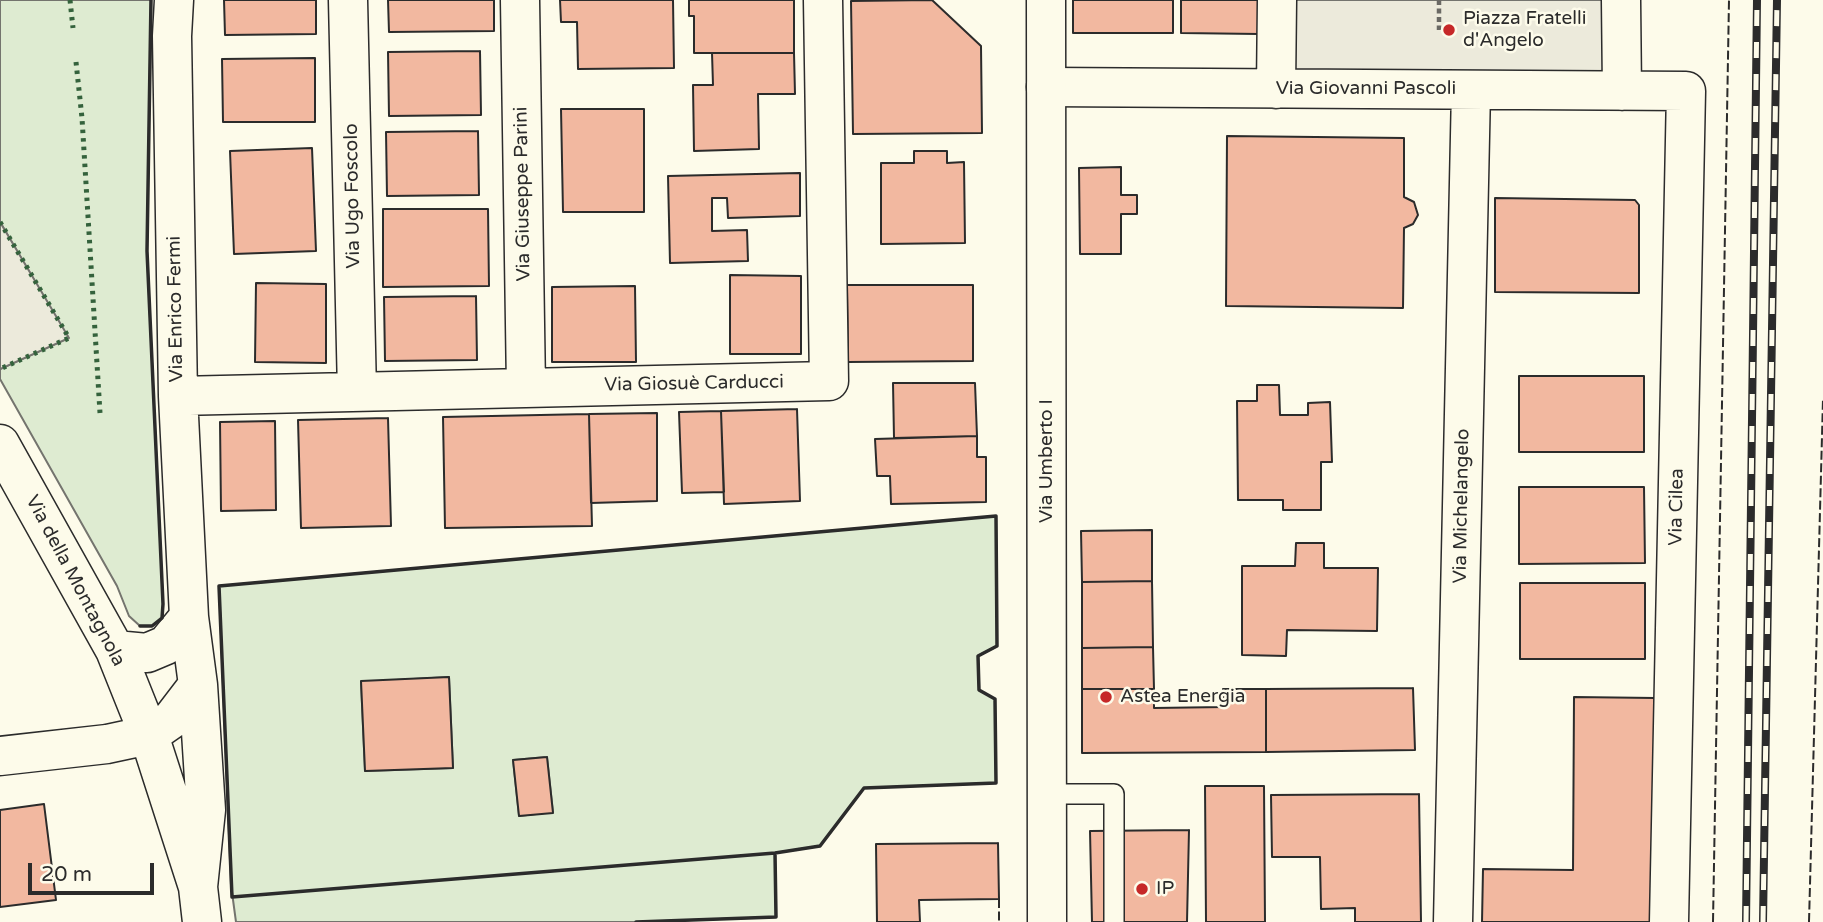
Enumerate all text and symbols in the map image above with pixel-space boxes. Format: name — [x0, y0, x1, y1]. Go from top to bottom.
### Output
place label: Piazza Fratelli d'Angelo — [1463, 8, 1586, 52]
marker: Piazza Fratelli d'Angelo — [1441, 22, 1457, 38]
street label: Via Giovanni Pascoli — [1276, 78, 1456, 100]
street label: Via Giuseppe Parini — [510, 106, 536, 282]
street label: Via Ugo Foscolo — [340, 123, 366, 269]
street label: Via Enrico Fermi — [163, 236, 189, 382]
street label: Via Giosuè Carducci — [604, 371, 784, 397]
street label: Via Umberto I — [1036, 399, 1058, 523]
street label: Via Michelangelo — [1449, 428, 1475, 584]
street label: Via Cilea — [1665, 468, 1689, 546]
street label: Via della Montagnola — [20, 491, 130, 671]
place label: Astea Energia — [1120, 686, 1245, 708]
marker: Astea Energia — [1098, 689, 1114, 705]
scale bar — [32, 848, 158, 892]
text: 20 m — [41, 862, 92, 887]
place label: IP — [1156, 878, 1174, 900]
marker: IP — [1134, 881, 1150, 897]

